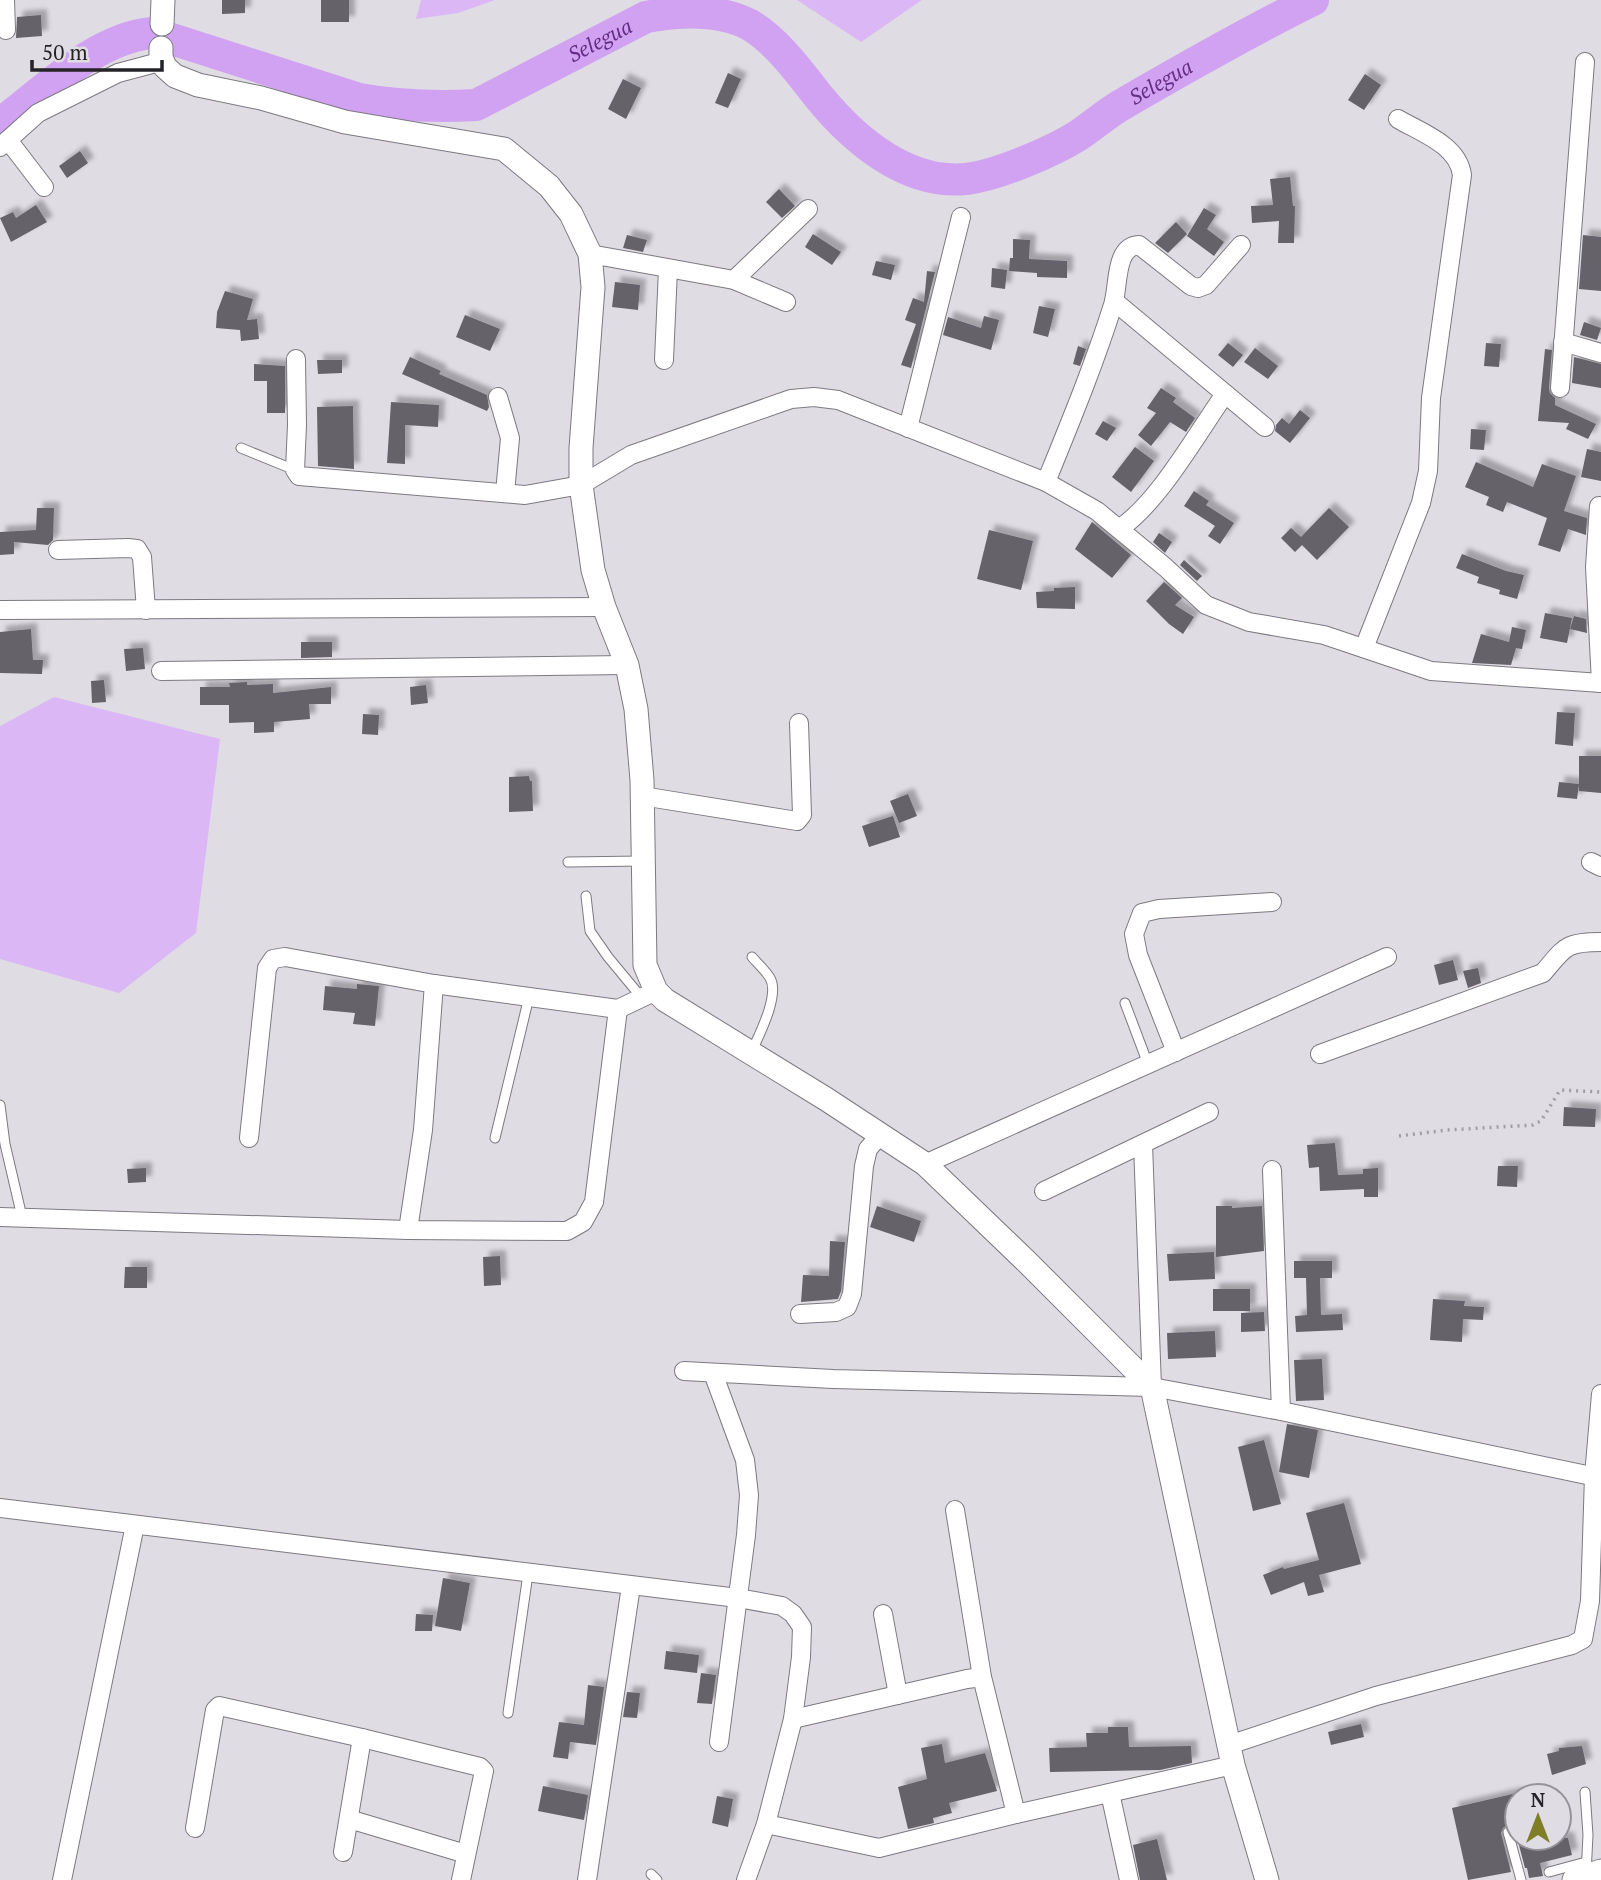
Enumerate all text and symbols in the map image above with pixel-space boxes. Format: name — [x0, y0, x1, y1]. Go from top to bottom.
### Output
water label: Selegua — [563, 12, 637, 68]
scale bar — [32, 28, 161, 72]
text: 50 m — [42, 38, 88, 66]
water label: Selegua — [1124, 52, 1197, 111]
north arrow — [1503, 1782, 1573, 1852]
text: N — [1531, 1787, 1546, 1812]

